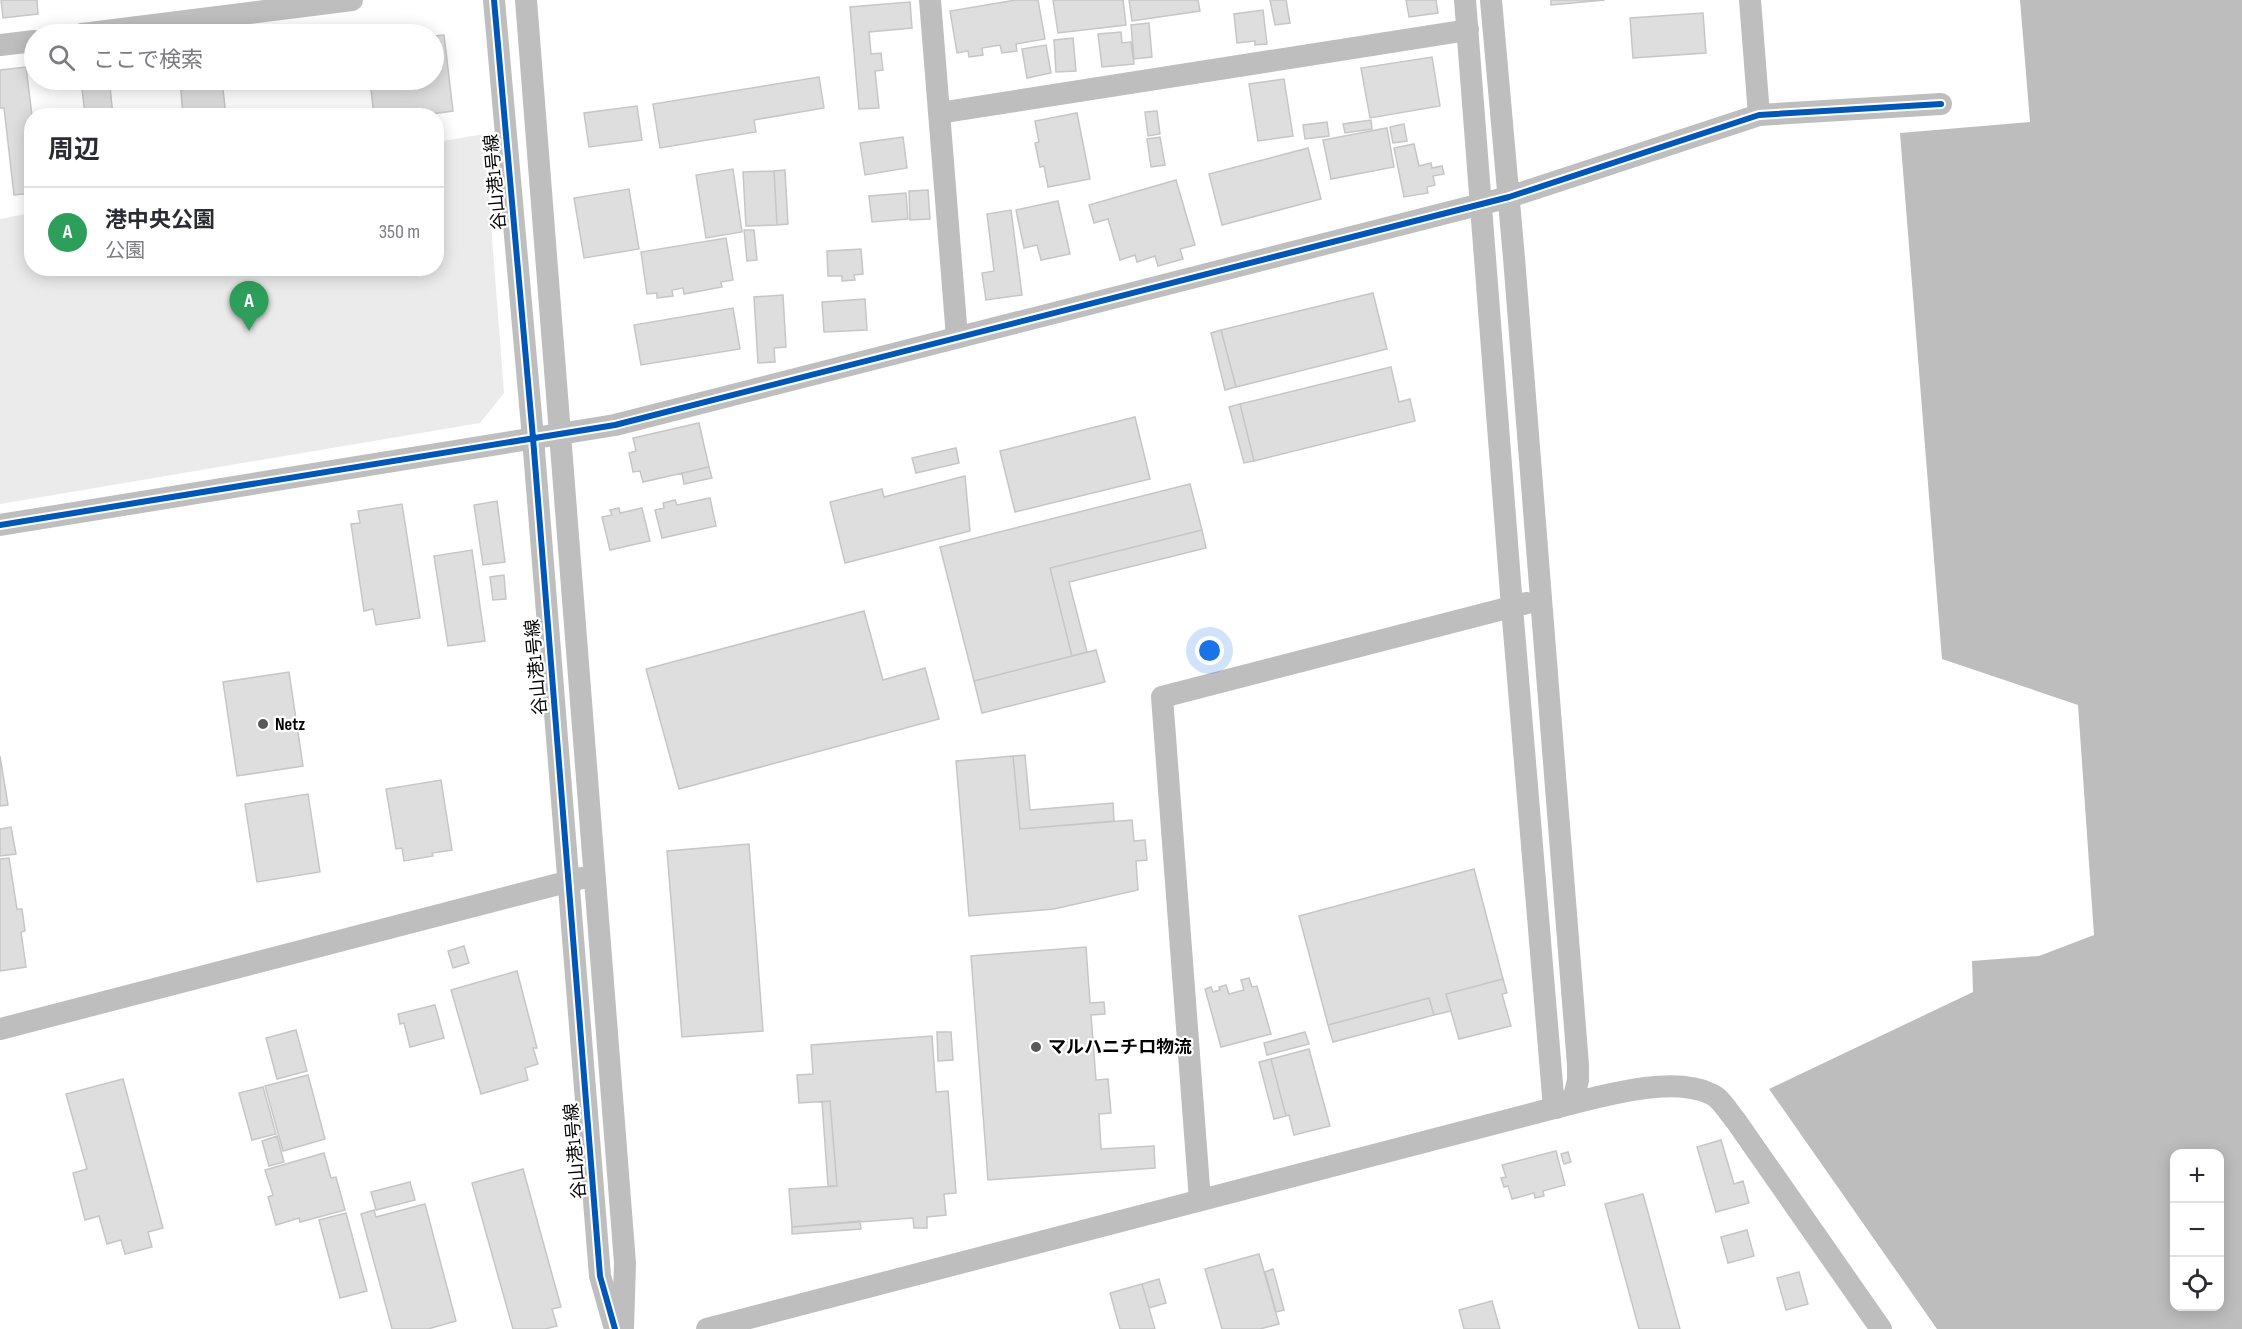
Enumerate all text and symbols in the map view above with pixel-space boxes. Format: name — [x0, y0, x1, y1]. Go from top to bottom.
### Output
search box — [24, 24, 444, 90]
icon: search — [45, 41, 78, 74]
text: ここで検索 — [93, 47, 203, 74]
street label: 谷山港1号線 — [481, 133, 510, 231]
text: 周辺 — [48, 135, 100, 166]
text: 港中央公園 — [105, 207, 215, 234]
text: A — [63, 220, 72, 244]
text: 350 m — [379, 220, 420, 244]
text: 公園 — [105, 239, 145, 263]
pin: A — [230, 282, 268, 331]
street label: 谷山港1号線 — [522, 618, 551, 716]
your location — [1195, 636, 1224, 665]
place label: Netz — [275, 714, 305, 735]
marker: Netz — [256, 717, 270, 731]
place label: マルハニチロ物流 — [1048, 1037, 1192, 1058]
marker: マルハニチロ物流 — [1029, 1040, 1043, 1054]
street label: 谷山港1号線 — [561, 1102, 590, 1200]
map controls — [2170, 1149, 2224, 1311]
button: + — [2170, 1149, 2224, 1203]
button: − — [2170, 1203, 2224, 1257]
button: locate — [2170, 1257, 2224, 1311]

